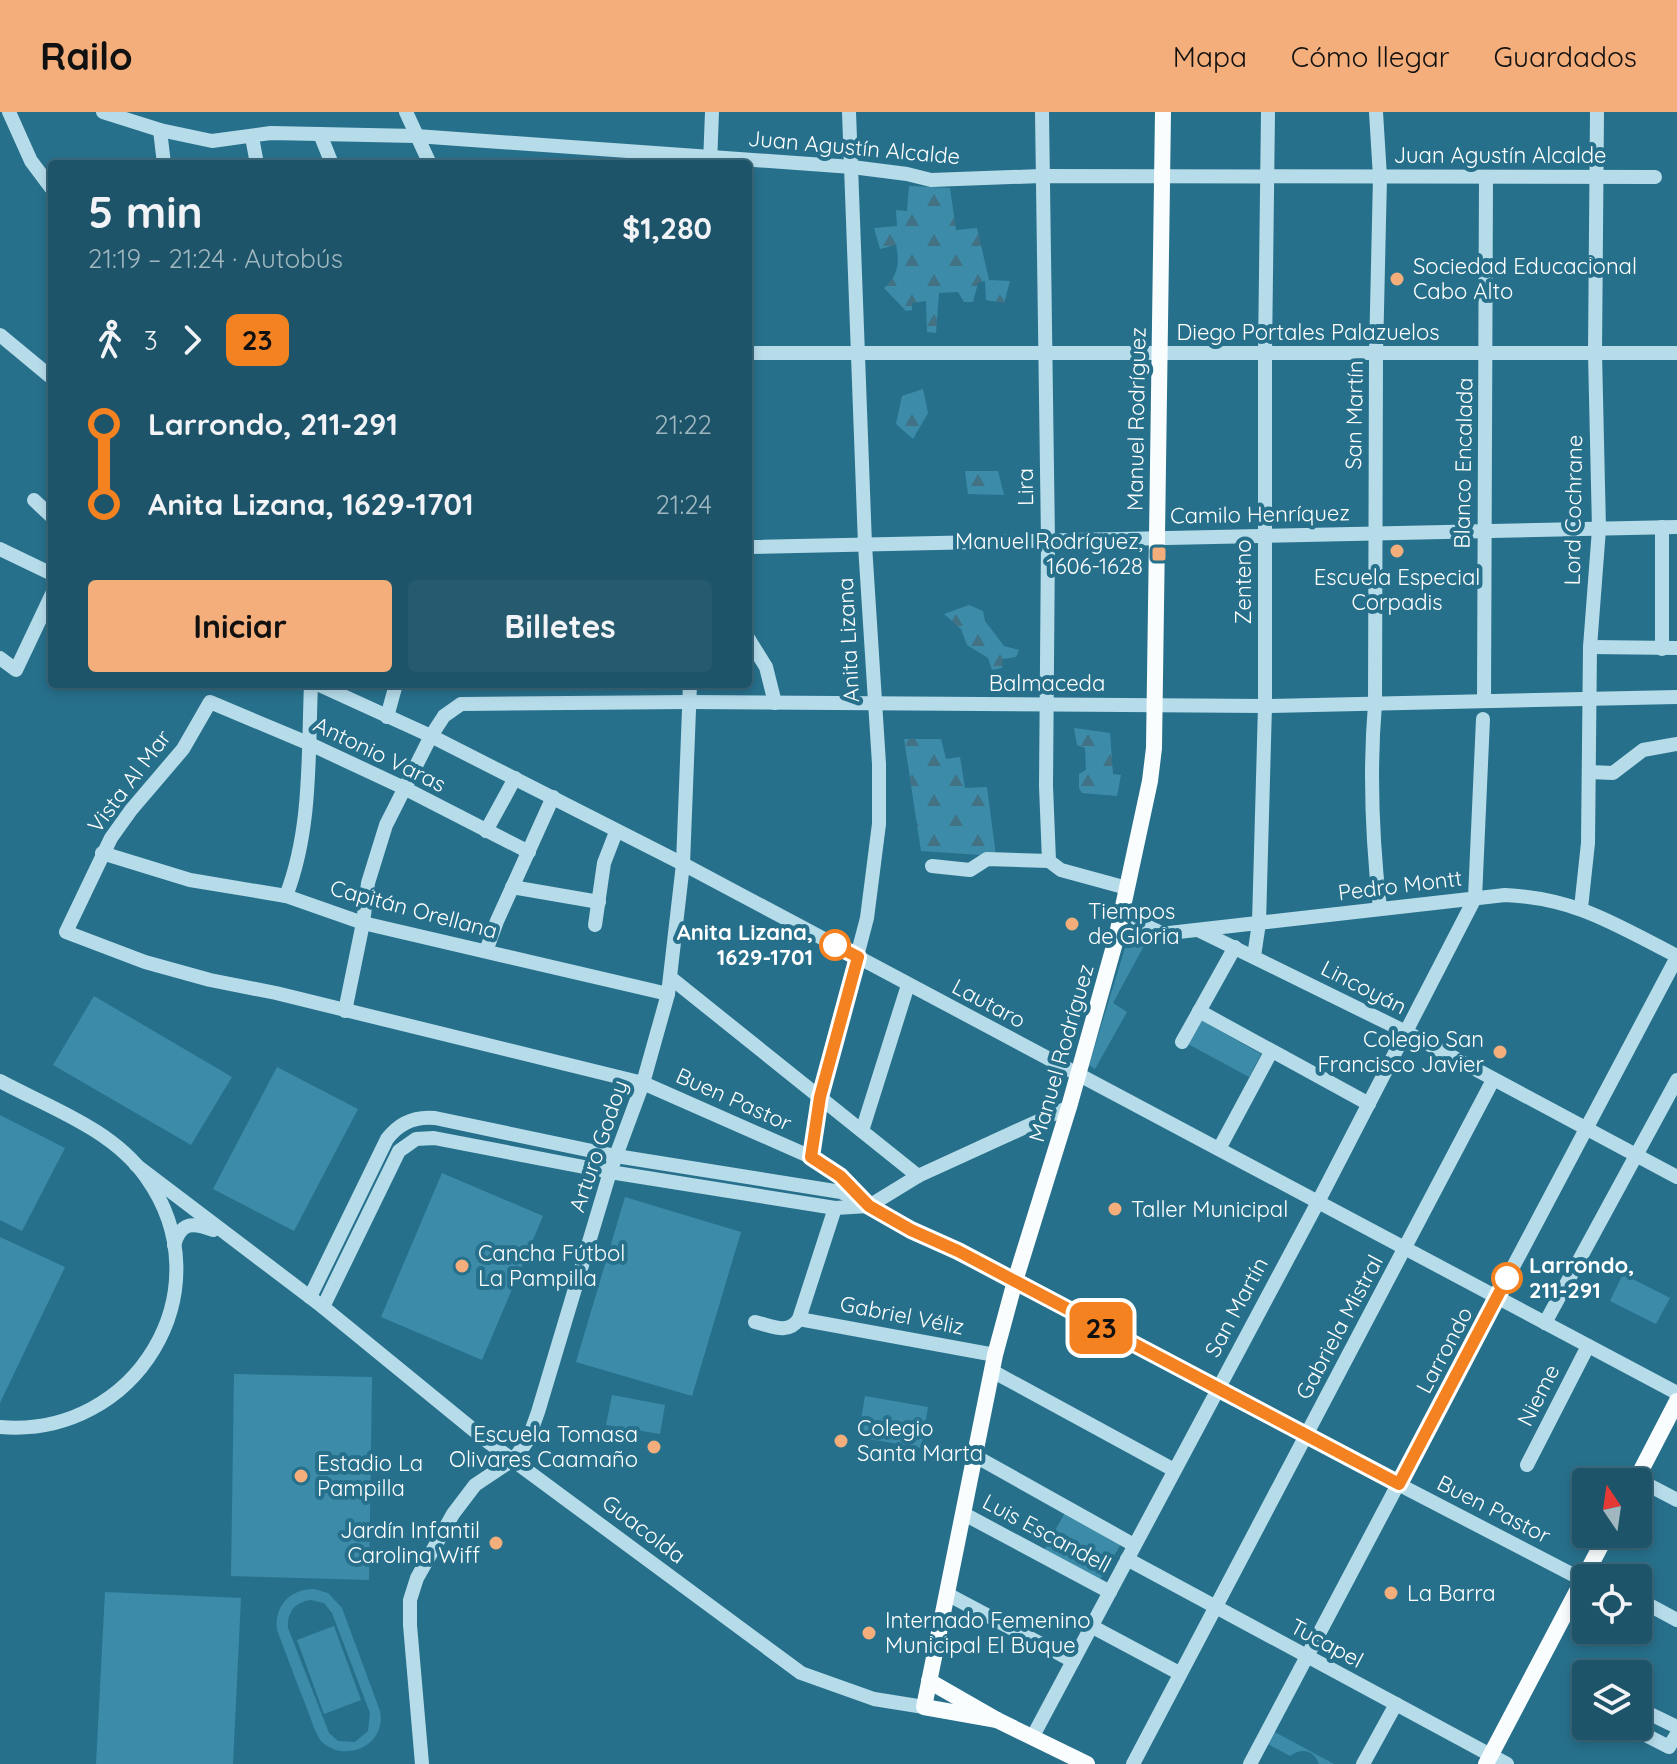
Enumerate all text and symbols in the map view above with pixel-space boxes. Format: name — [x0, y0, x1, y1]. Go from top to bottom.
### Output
text: Railo — [40, 32, 133, 80]
text: Mapa — [1173, 39, 1247, 74]
text: Cómo llegar — [1291, 39, 1450, 74]
text: Guardados — [1494, 39, 1637, 74]
street label: Juan Agustín Alcalde — [747, 124, 961, 170]
street label: Juan Agustín Alcalde — [1393, 141, 1607, 169]
text: 5 min — [88, 184, 203, 239]
text: $1,280 — [622, 209, 712, 247]
text: 21:19 – 21:24 · Autobús — [88, 242, 343, 275]
place label: Sociedad Educacional Cabo Alto — [1413, 252, 1637, 305]
marker: Sociedad Educacional Cabo Alto — [1388, 270, 1406, 288]
icon: walk — [88, 318, 132, 362]
icon: forward — [170, 318, 214, 362]
street label: Diego Portales Palazuelos — [1176, 318, 1440, 346]
text: 23 — [242, 322, 273, 357]
text: 3 — [144, 324, 158, 357]
street label: Manuel Rodríguez — [1120, 327, 1152, 511]
street label: San Martín — [1339, 360, 1369, 470]
street label: Blanco Encalada — [1448, 377, 1478, 549]
text: Larrondo, 211-291 — [148, 405, 398, 443]
text: 21:22 — [654, 408, 712, 441]
street label: Lord Cochrane — [1558, 434, 1588, 586]
street label: Lira — [1011, 468, 1039, 506]
text: Anita Lizana, 1629-1701 — [148, 485, 474, 523]
text: 21:24 — [655, 488, 712, 521]
street label: Camilo Henríquez — [1170, 498, 1350, 530]
place label: Manuel Rodríguez, 1606-1628 — [955, 527, 1143, 580]
street label: Zenteno — [1229, 540, 1257, 625]
marker: Escuela Especial Corpadis — [1388, 542, 1406, 560]
marker: Manuel Rodríguez, 1606-1628 — [1150, 545, 1168, 563]
place label: Escuela Especial Corpadis — [1314, 563, 1480, 616]
street label: Anita Lizana — [831, 577, 865, 703]
button: Iniciar — [88, 580, 392, 672]
button: Billetes — [408, 580, 712, 672]
street label: Balmaceda — [989, 669, 1105, 697]
street label: Antonio Varas — [309, 710, 451, 798]
street label: Vista Al Mar — [81, 724, 177, 838]
street label: Pedro Montt — [1336, 863, 1464, 907]
street label: Capitán Orellana — [327, 873, 501, 945]
place label: Tiempos de Gloria — [1088, 897, 1180, 950]
marker: Tiempos de Gloria — [1063, 915, 1081, 933]
place label: Anita Lizana, 1629-1701 — [677, 918, 813, 971]
marker: Anita Lizana, 1629-1701 — [820, 930, 850, 960]
street label: Lincoyán — [1316, 954, 1412, 1020]
street label: Manuel Rodríguez — [1022, 961, 1100, 1145]
street label: Lautaro — [947, 972, 1031, 1034]
place label: Colegio San Francisco Javier — [1317, 1025, 1485, 1078]
marker: Colegio San Francisco Javier — [1491, 1043, 1509, 1061]
street label: Buen Pastor — [672, 1061, 797, 1137]
street label: Arturo Godoy — [562, 1076, 634, 1216]
place label: Taller Municipal — [1131, 1195, 1288, 1223]
marker: Taller Municipal — [1106, 1200, 1124, 1218]
place label: Cancha Fútbol La Pampilla — [478, 1239, 625, 1292]
street label: Gabriela Mistral — [1289, 1250, 1389, 1404]
place label: Larrondo, 211-291 — [1529, 1251, 1634, 1304]
street label: San Martín — [1198, 1252, 1274, 1362]
marker: Cancha Fútbol La Pampilla — [453, 1257, 471, 1275]
marker: Larrondo, 211-291 — [1492, 1263, 1522, 1293]
street label: Gabriel Véliz — [838, 1289, 966, 1341]
line badge: 23 — [1065, 1302, 1137, 1354]
street label: Larrondo — [1410, 1302, 1478, 1398]
text: 23 — [1086, 1310, 1116, 1345]
street label: Nieme — [1511, 1359, 1565, 1431]
place label: Colegio Santa Marta — [857, 1414, 983, 1467]
place label: Escuela Tomasa Olivares Caamaño — [449, 1420, 638, 1473]
marker: Colegio Santa Marta — [832, 1432, 850, 1450]
marker: Escuela Tomasa Olivares Caamaño — [645, 1438, 663, 1456]
place label: Estadio La Pampilla — [317, 1449, 423, 1502]
marker: Estadio La Pampilla — [292, 1467, 310, 1485]
street label: Buen Pastor — [1433, 1468, 1556, 1550]
north arrow — [1572, 1468, 1652, 1548]
map controls — [1572, 1468, 1652, 1740]
street label: Luis Escandell — [978, 1487, 1116, 1579]
street label: Guacolda — [597, 1489, 691, 1569]
place label: Jardín Infantil Carolina Wiff — [340, 1516, 480, 1569]
marker: Jardín Infantil Carolina Wiff — [487, 1534, 505, 1552]
button: locate — [1572, 1564, 1652, 1644]
place label: La Barra — [1407, 1579, 1496, 1607]
marker: La Barra — [1382, 1584, 1400, 1602]
place label: Internado Femenino Municipal El Buque — [885, 1606, 1091, 1659]
street label: Tucapel — [1286, 1612, 1368, 1674]
marker: Internado Femenino Municipal El Buque — [860, 1624, 878, 1642]
button: layers — [1572, 1660, 1652, 1740]

